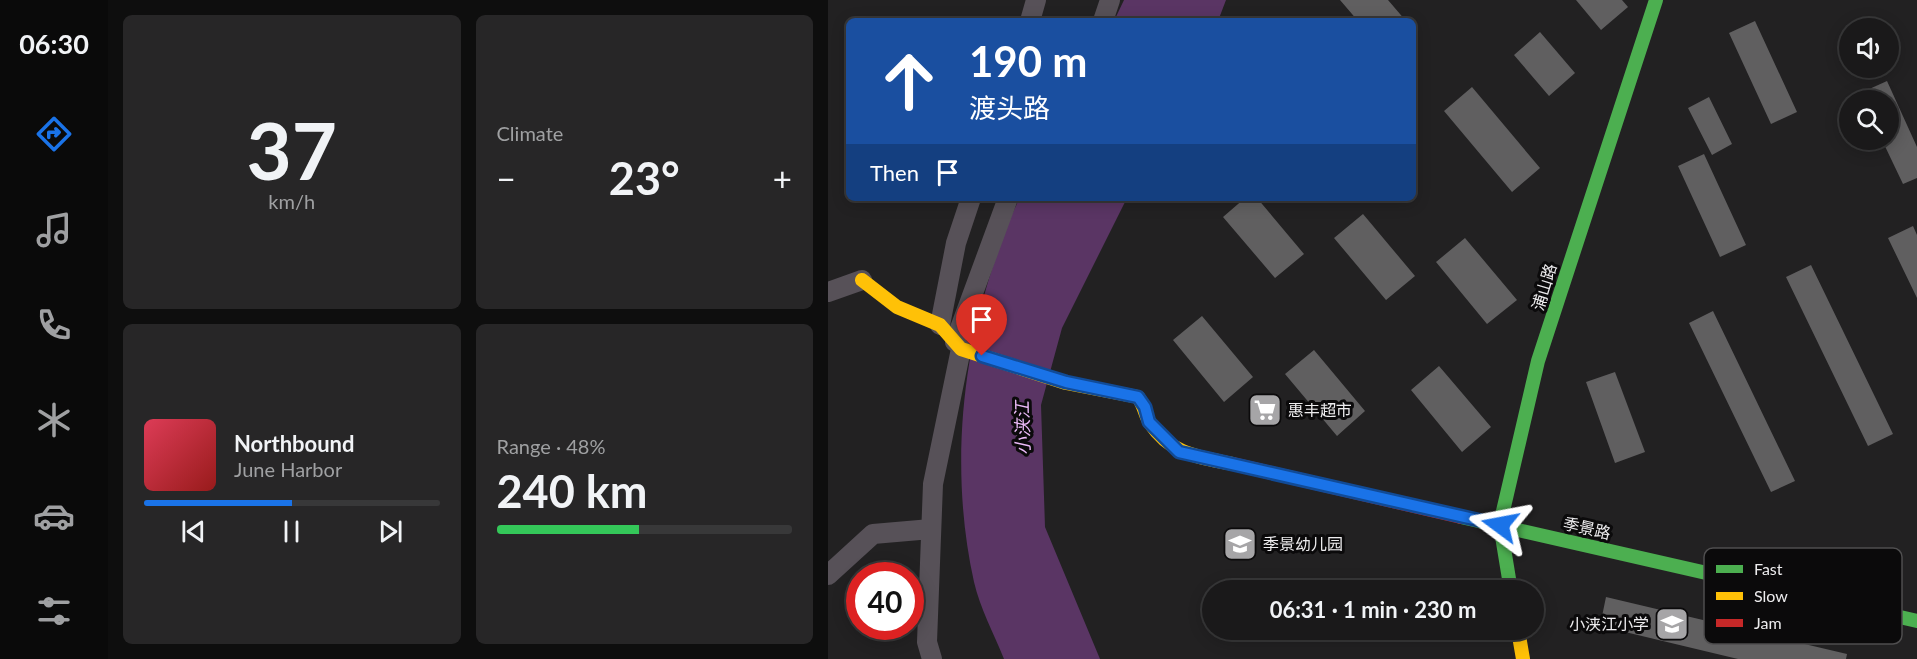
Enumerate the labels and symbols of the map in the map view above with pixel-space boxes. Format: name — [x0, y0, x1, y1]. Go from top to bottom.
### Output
street label: 浦山路 — [1527, 261, 1560, 313]
pin — [956, 294, 1007, 356]
supermarket icon: 惠丰超市 — [1247, 392, 1283, 428]
water label: 小浃江 — [1010, 399, 1033, 455]
place label: 惠丰超市 — [1288, 400, 1352, 419]
position arrow — [1468, 493, 1532, 557]
street label: 季景路 — [1562, 513, 1613, 542]
school or university icon: 季景幼儿园 — [1222, 526, 1258, 562]
place label: 季景幼儿园 — [1263, 534, 1343, 553]
legend — [1704, 548, 1902, 644]
text: Fast — [1754, 559, 1783, 578]
speed limit sign: 40 — [846, 562, 924, 640]
text: Slow — [1754, 586, 1788, 605]
school or university icon: 小浃江小学 — [1654, 606, 1690, 642]
text: Jam — [1754, 613, 1782, 632]
place label: 小浃江小学 — [1569, 614, 1649, 633]

